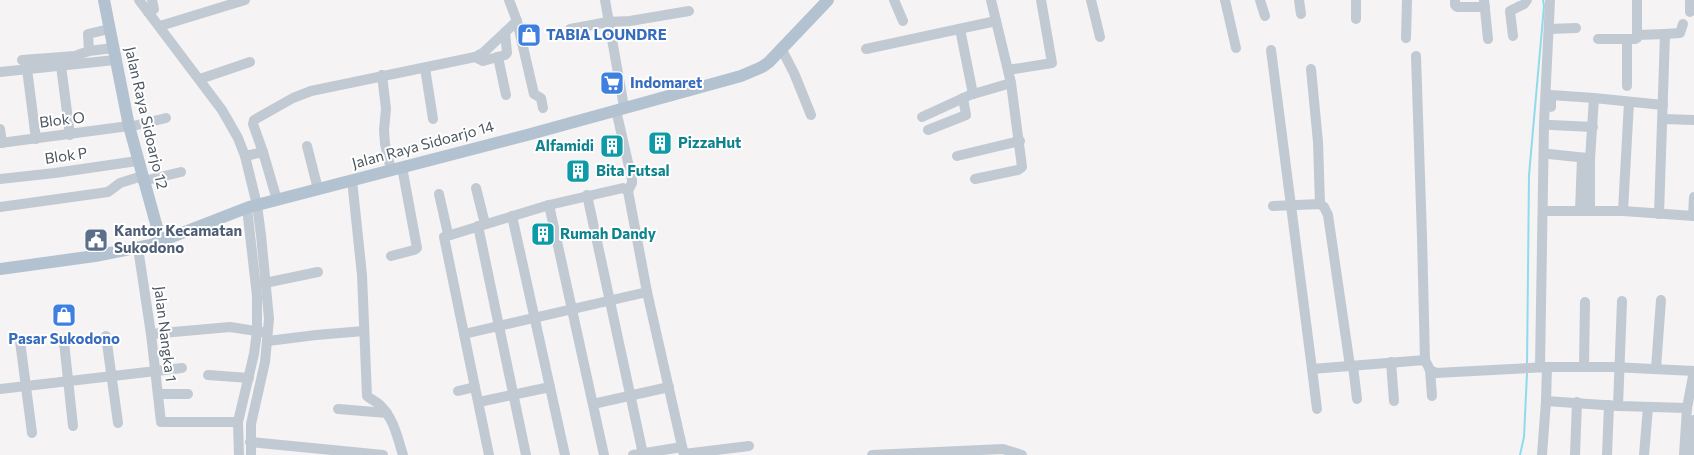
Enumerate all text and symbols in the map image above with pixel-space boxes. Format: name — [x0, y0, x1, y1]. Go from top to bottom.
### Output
shop icon: TABIA LOUNDRE — [516, 22, 542, 48]
place label: TABIA LOUNDRE — [546, 25, 667, 43]
street label: Jalan Raya Sidoarjo 12 — [122, 45, 172, 191]
supermarket icon: Indomaret — [599, 70, 625, 96]
place label: Indomaret — [630, 73, 702, 91]
street label: Blok O — [38, 107, 86, 131]
street label: Jalan Raya Sidoarjo 14 — [350, 116, 496, 172]
building icon: PizzaHut — [647, 130, 673, 156]
building icon: Alfamidi — [599, 133, 625, 159]
place label: PizzaHut — [678, 133, 741, 151]
place label: Alfamidi — [535, 136, 594, 154]
street label: Blok P — [43, 143, 88, 167]
building icon: Bita Futsal — [565, 158, 591, 184]
place label: Bita Futsal — [596, 161, 670, 179]
place label: Kantor Kecamatan Sukodono — [114, 221, 242, 256]
building icon: Rumah Dandy — [530, 221, 556, 247]
place label: Rumah Dandy — [560, 224, 657, 242]
public building icon: Kantor Kecamatan Sukodono — [83, 227, 109, 253]
street label: Jalan Nangka 1 — [151, 285, 181, 383]
shop icon: Pasar Sukodono — [51, 302, 77, 328]
place label: Pasar Sukodono — [8, 329, 120, 347]

